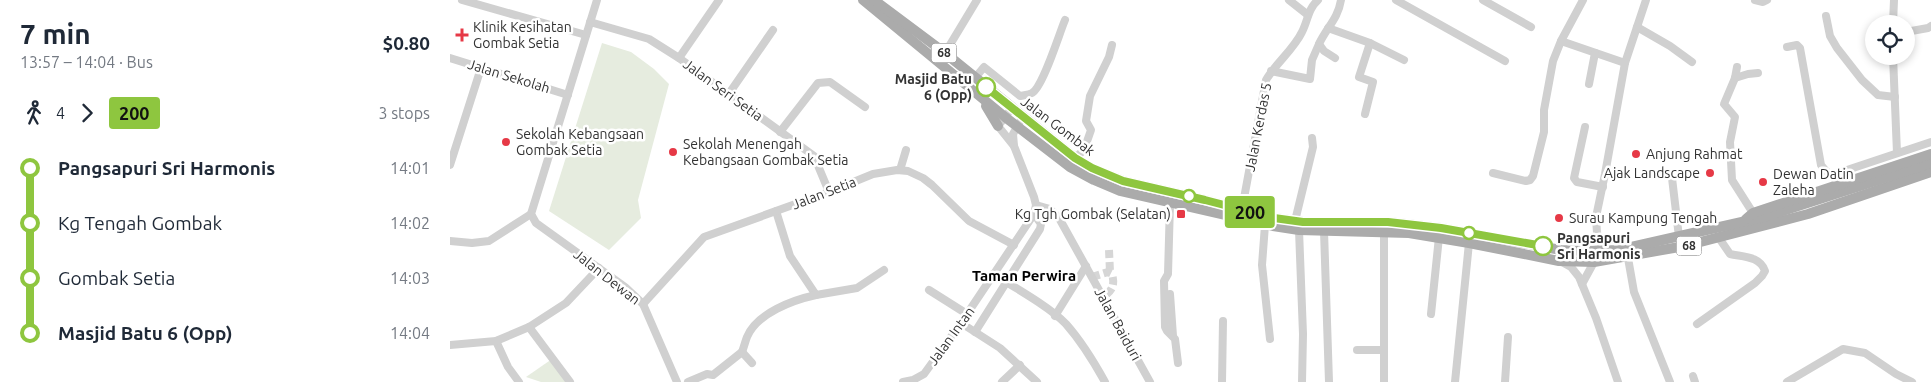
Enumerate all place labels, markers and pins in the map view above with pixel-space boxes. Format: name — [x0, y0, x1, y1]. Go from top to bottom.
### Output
place label: Klinik Kesihatan Gombak Setia — [473, 19, 572, 51]
marker: Klinik Kesihatan Gombak Setia — [455, 28, 469, 42]
place label: Masjid Batu 6 (Opp) — [895, 71, 972, 103]
marker: Masjid Batu 6 (Opp) — [976, 77, 996, 97]
place label: Sekolah Kebangsaan Gombak Setia — [516, 126, 644, 158]
marker: Sekolah Kebangsaan Gombak Setia — [500, 136, 512, 148]
place label: Sekolah Menengah Kebangsaan Gombak Setia — [683, 136, 849, 168]
marker: Sekolah Menengah Kebangsaan Gombak Setia — [667, 146, 679, 158]
place label: Anjung Rahmat — [1646, 146, 1743, 162]
marker: Anjung Rahmat — [1630, 148, 1642, 160]
place label: Ajak Landscape — [1604, 165, 1700, 181]
place label: Dewan Datin Zaleha — [1773, 166, 1854, 198]
marker: Ajak Landscape — [1704, 167, 1716, 179]
marker: Dewan Datin Zaleha — [1757, 176, 1769, 188]
unlabelled marker — [1182, 189, 1196, 203]
place label: Kg Tgh Gombak (Selatan) — [1015, 206, 1171, 222]
marker: Kg Tgh Gombak (Selatan) — [1175, 208, 1187, 220]
place label: Surau Kampung Tengah — [1569, 210, 1717, 226]
marker: Surau Kampung Tengah — [1553, 212, 1565, 224]
unlabelled marker — [1462, 226, 1476, 240]
place label: Pangsapuri Sri Harmonis — [1557, 230, 1641, 262]
marker: Pangsapuri Sri Harmonis — [1533, 236, 1553, 256]

